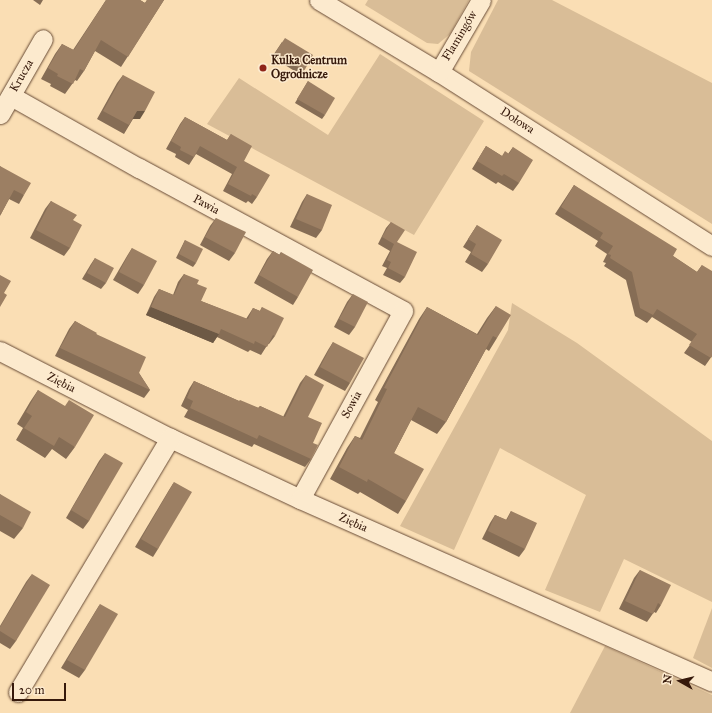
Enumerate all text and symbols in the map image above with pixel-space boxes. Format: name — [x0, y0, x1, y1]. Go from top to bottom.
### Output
street label: Flamingów — [440, 8, 480, 64]
place label: Kulka Centrum Ogrodnicze — [271, 54, 347, 82]
street label: Krucza — [7, 57, 37, 95]
marker: Kulka Centrum Ogrodnicze — [258, 63, 268, 73]
street label: Dołowa — [497, 105, 537, 137]
street label: Pawia — [190, 192, 222, 218]
street label: Ziębia — [44, 370, 78, 396]
street label: Sowia — [339, 389, 365, 421]
street label: Ziębia — [336, 510, 370, 536]
north arrow — [660, 661, 700, 701]
text: N — [661, 674, 675, 685]
scale bar — [14, 675, 68, 701]
text: 20 m — [19, 683, 45, 697]

